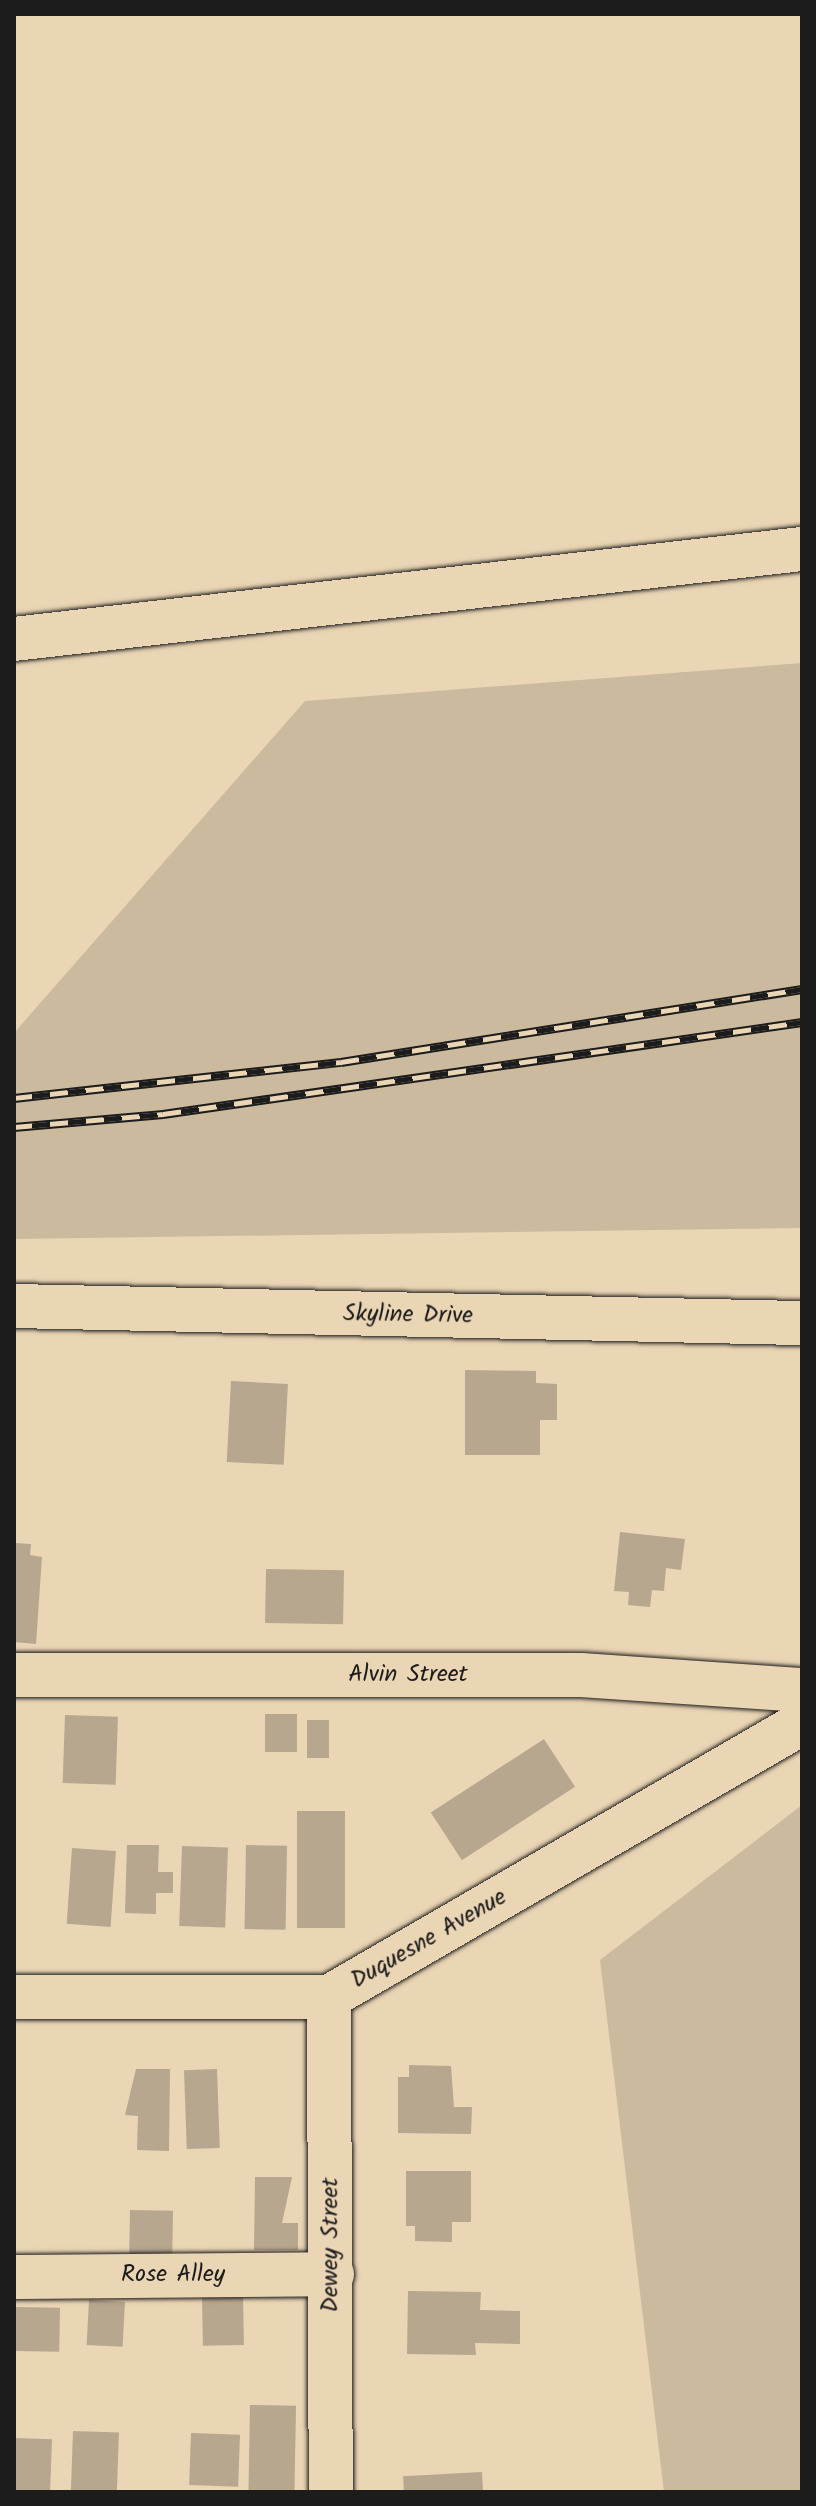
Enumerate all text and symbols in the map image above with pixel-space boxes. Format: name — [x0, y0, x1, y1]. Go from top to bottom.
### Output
street label: Skyline Drive — [343, 1299, 473, 1331]
street label: Alvin Street — [348, 1661, 468, 1689]
street label: Duquesne Avenue — [346, 1883, 512, 1995]
street label: Dewey Street — [317, 2178, 345, 2312]
street label: Rose Alley — [121, 2261, 225, 2289]

